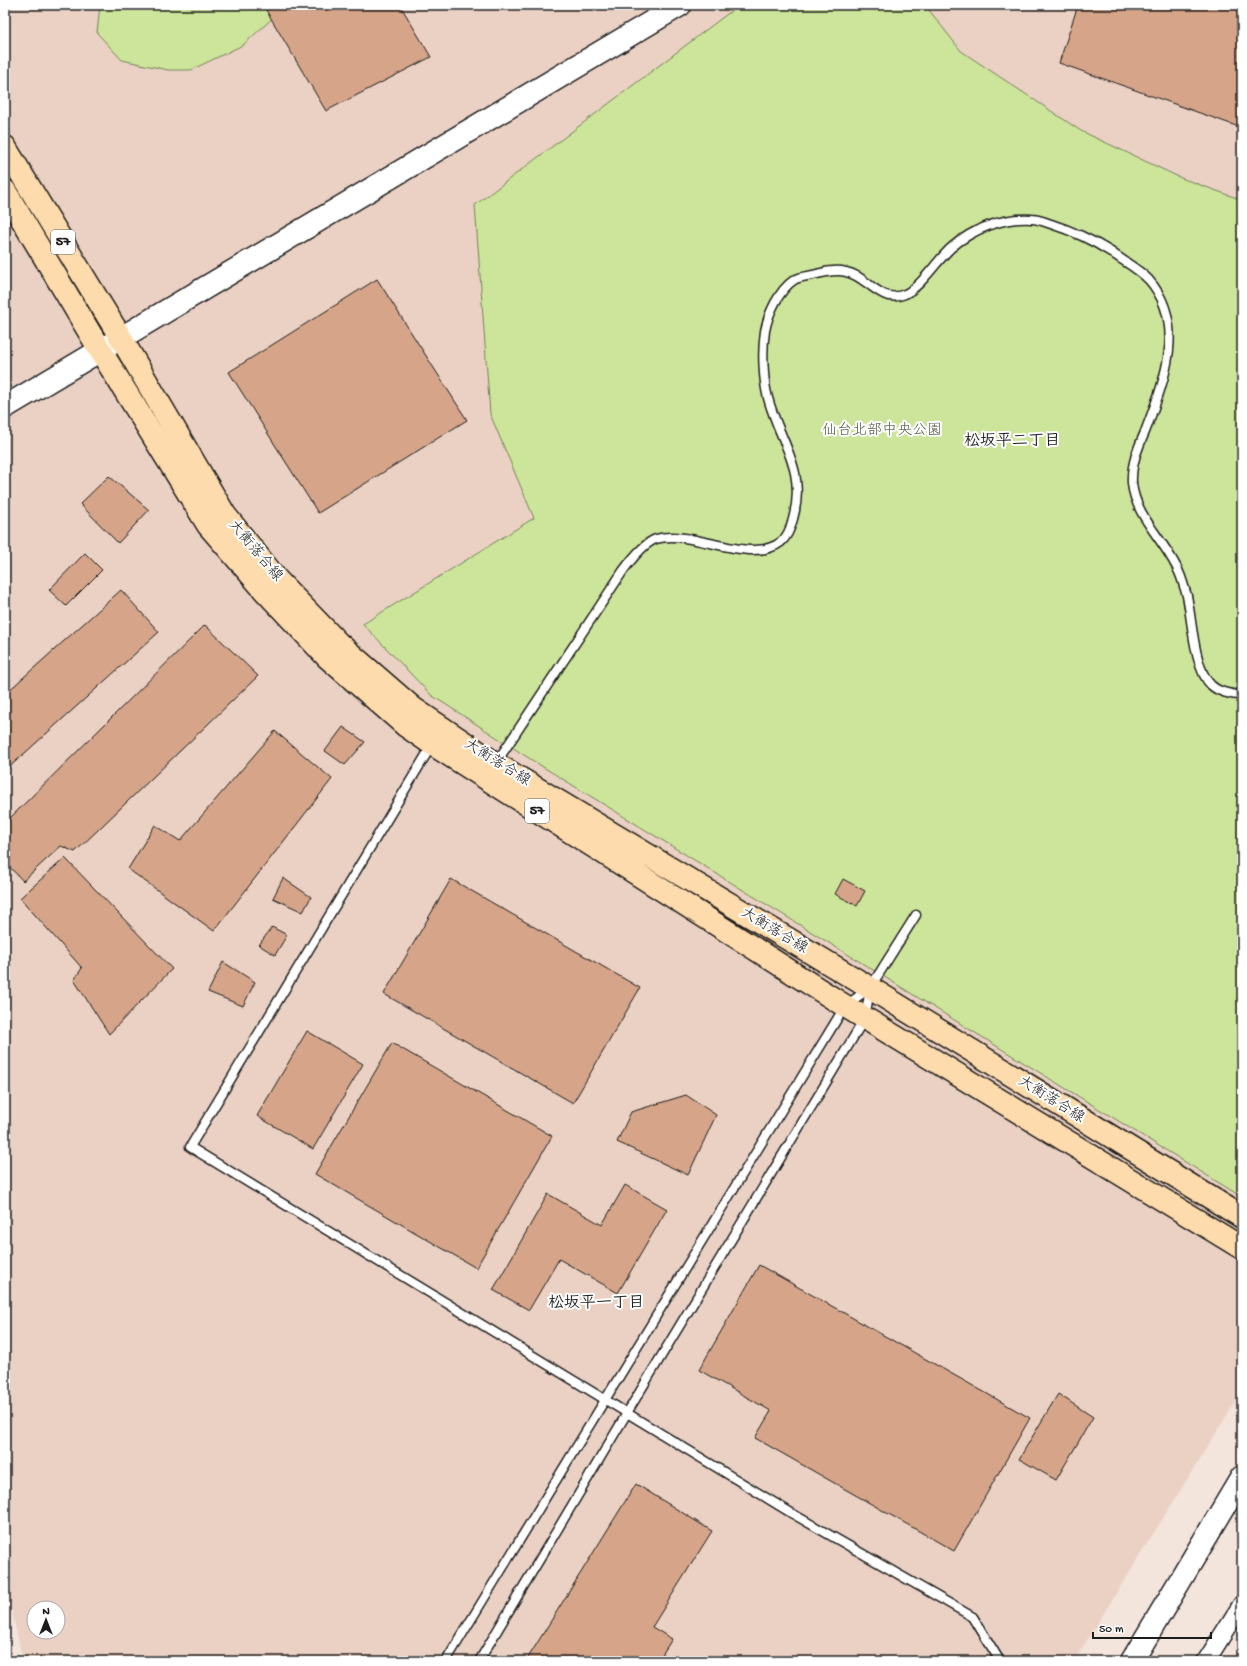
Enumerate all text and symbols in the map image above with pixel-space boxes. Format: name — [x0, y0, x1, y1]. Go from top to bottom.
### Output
road number: 57 — [51, 230, 75, 254]
park label: 仙台北部中央公園 — [822, 421, 942, 440]
district label: 松坂平二丁目 — [964, 432, 1060, 452]
street label: 大衡落合線 — [224, 516, 287, 586]
street label: 大衡落合線 — [460, 735, 534, 791]
road number: 57 — [525, 799, 549, 823]
street label: 大衡落合線 — [737, 903, 811, 958]
street label: 大衡落合線 — [1014, 1072, 1088, 1128]
district label: 松坂平一丁目 — [548, 1294, 644, 1314]
north arrow — [26, 1600, 66, 1640]
text: N — [42, 1606, 50, 1618]
scale bar — [1093, 1614, 1211, 1640]
text: 50 m — [1099, 1623, 1124, 1637]

